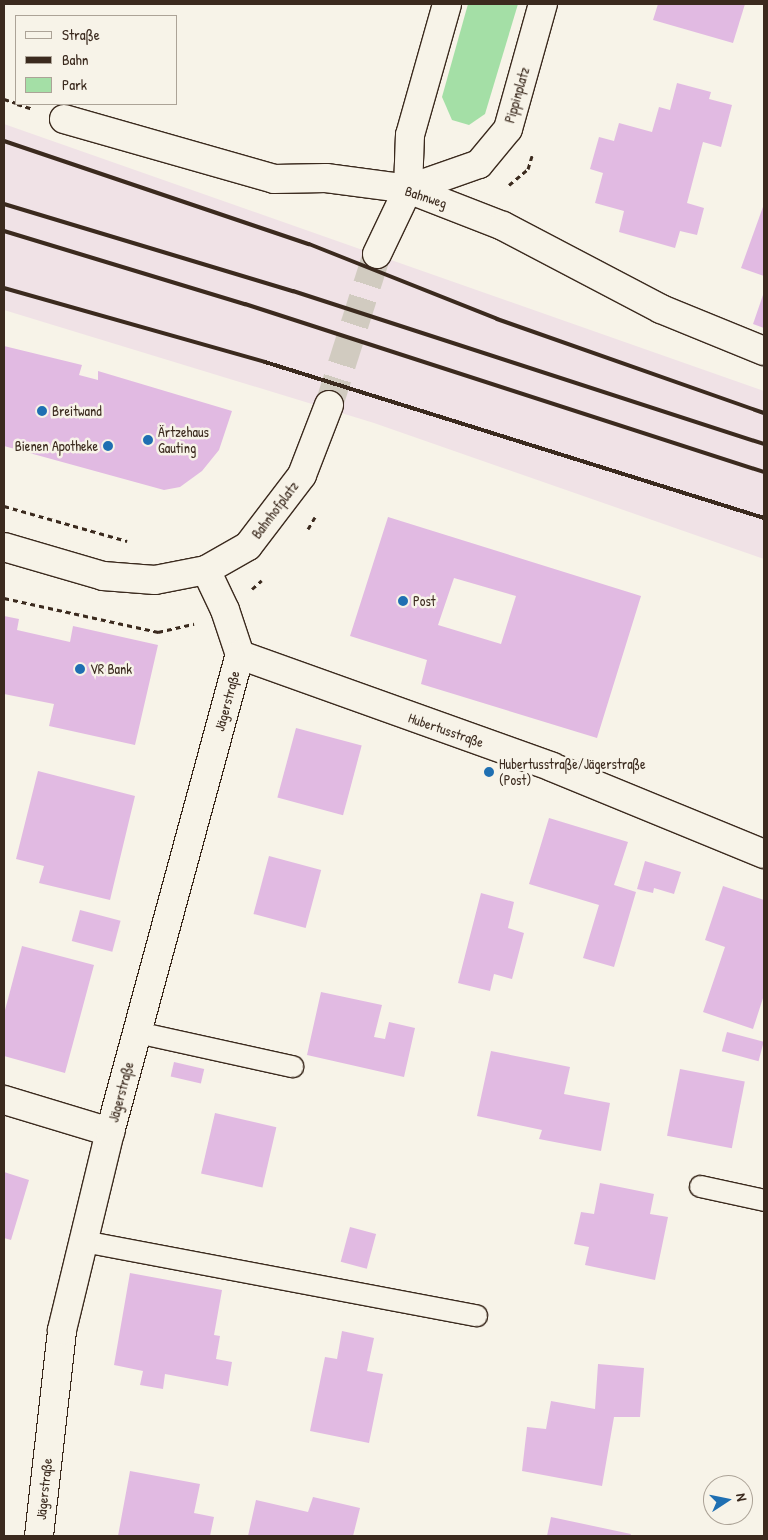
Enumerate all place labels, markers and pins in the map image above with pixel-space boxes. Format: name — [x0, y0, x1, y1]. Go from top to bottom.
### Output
place label: Breitwand — [52, 403, 102, 419]
marker: Breitwand — [36, 405, 48, 417]
place label: Ärtzehaus Gauting — [158, 424, 209, 457]
marker: Ärtzehaus Gauting — [142, 434, 154, 446]
place label: Bienen Apotheke — [15, 438, 98, 454]
marker: Bienen Apotheke — [102, 440, 114, 452]
place label: Post — [413, 593, 436, 609]
marker: Post — [397, 595, 409, 607]
place label: VR Bank — [90, 661, 132, 677]
marker: VR Bank — [74, 663, 86, 675]
place label: Hubertusstraße/Jägerstraße (Post) — [499, 756, 646, 789]
marker: Hubertusstraße/Jägerstraße (Post) — [483, 766, 495, 778]

